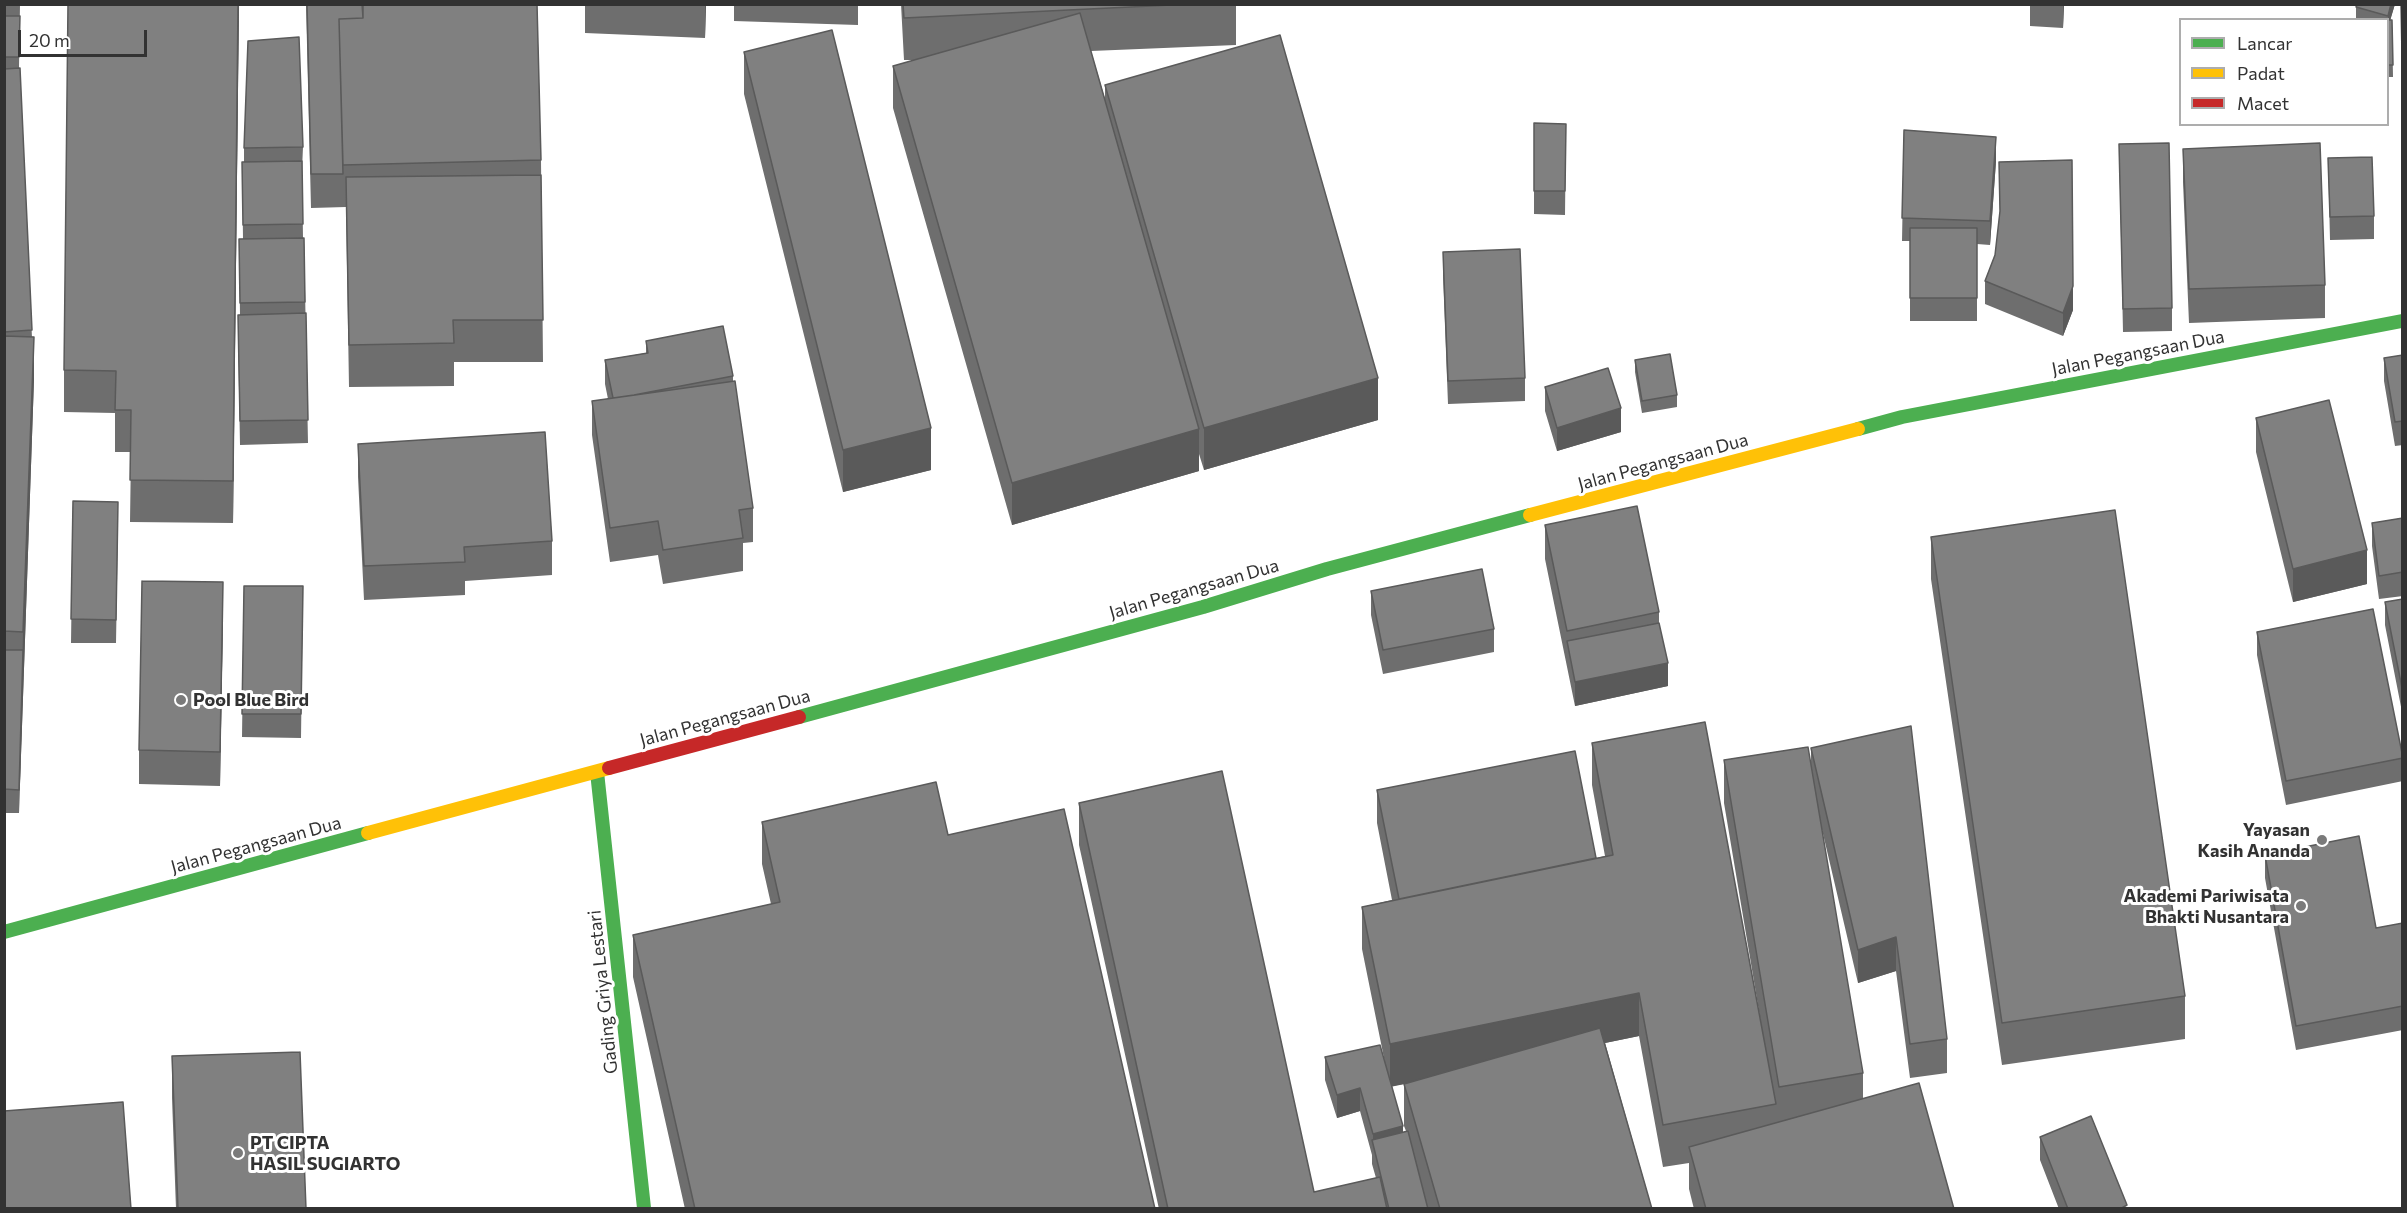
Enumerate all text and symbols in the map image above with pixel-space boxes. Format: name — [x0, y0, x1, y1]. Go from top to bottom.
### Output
scale bar — [21, 18, 150, 56]
legend — [2179, 18, 2389, 126]
text: 20 m — [29, 29, 70, 51]
text: Lancar — [2237, 32, 2293, 54]
text: Padat — [2237, 62, 2285, 84]
text: Macet — [2237, 92, 2289, 114]
street label: Jalan Pegangsaan Dua — [2050, 326, 2226, 380]
street label: Jalan Pegangsaan Dua — [1575, 429, 1751, 495]
street label: Jalan Pegangsaan Dua — [1107, 554, 1281, 624]
street label: Jalan Pegangsaan Dua — [637, 685, 813, 751]
place label: Pool Blue Bird — [193, 689, 309, 711]
marker: Pool Blue Bird — [174, 693, 188, 707]
street label: Jalan Pegangsaan Dua — [168, 812, 344, 878]
place label: Yayasan Kasih Ananda — [2197, 819, 2310, 862]
marker: Yayasan Kasih Ananda — [2315, 833, 2329, 847]
place label: Akademi Pariwisata Bhakti Nusantara — [2124, 885, 2289, 928]
marker: Akademi Pariwisata Bhakti Nusantara — [2294, 899, 2308, 913]
street label: Gading Griya Lestari — [584, 909, 622, 1075]
place label: PT CIPTA HASIL SUGIARTO — [250, 1132, 400, 1174]
marker: PT CIPTA HASIL SUGIARTO — [231, 1146, 245, 1160]

